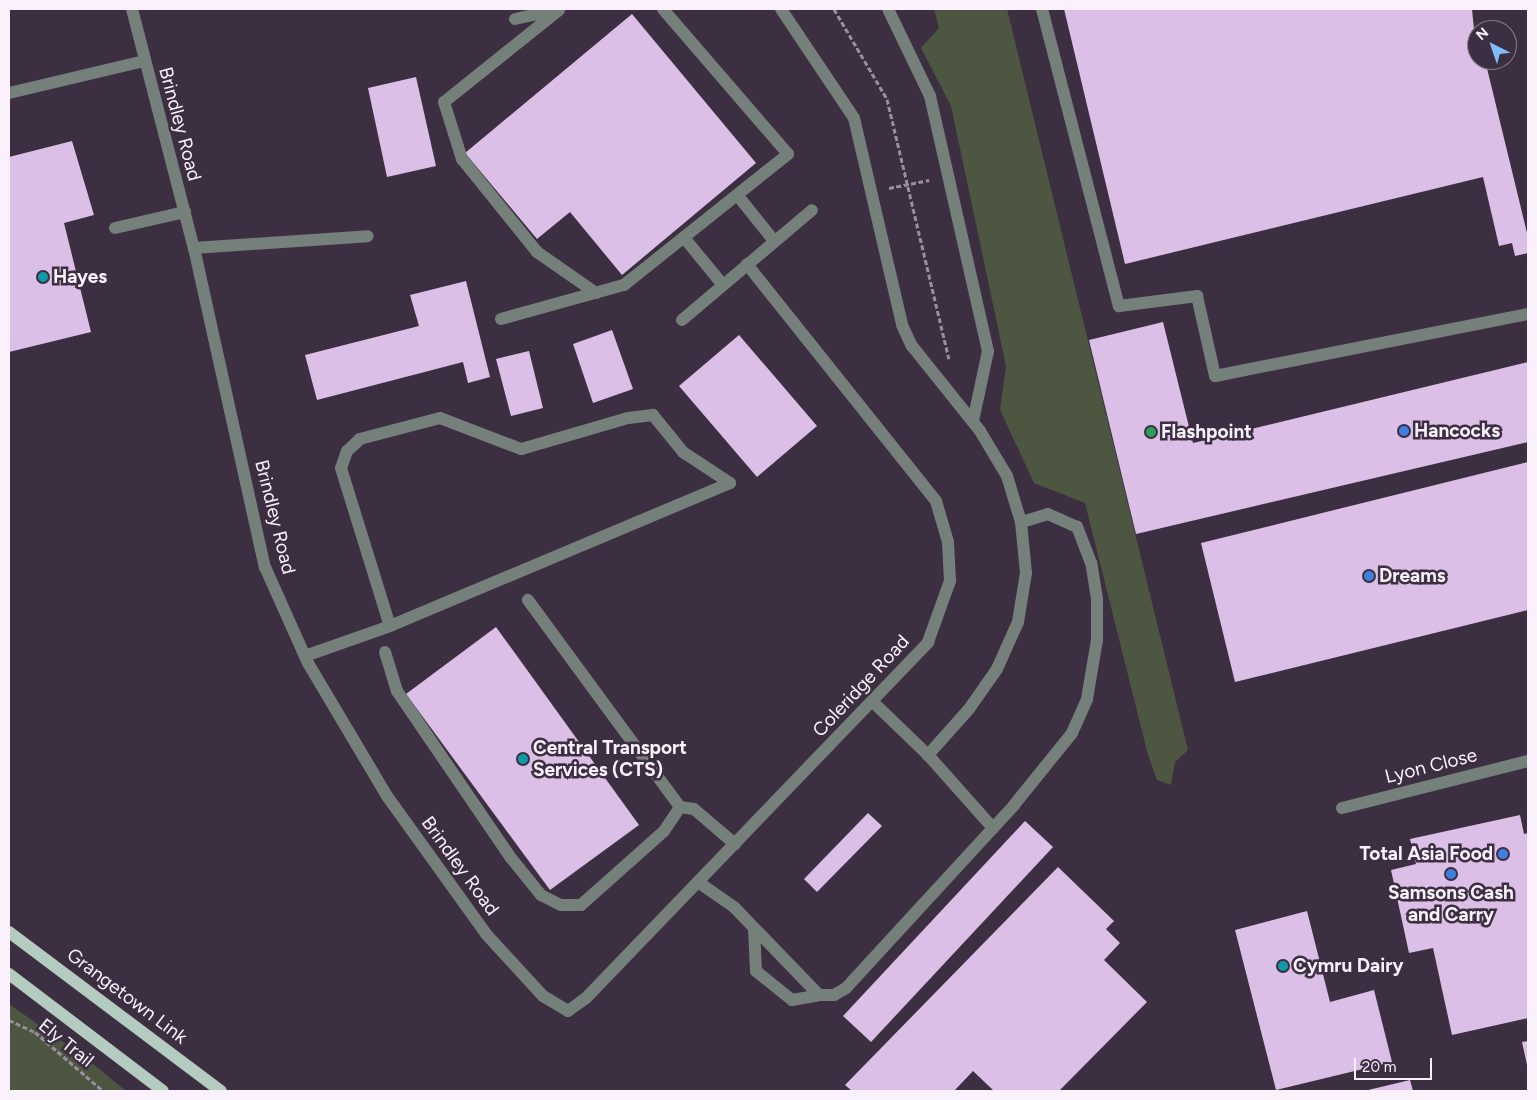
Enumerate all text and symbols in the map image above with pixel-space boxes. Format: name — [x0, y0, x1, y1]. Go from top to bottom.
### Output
north arrow — [1467, 20, 1517, 70]
text: N — [1473, 24, 1492, 44]
street label: Brindley Road — [154, 65, 206, 183]
place label: Hayes — [53, 266, 107, 288]
marker: Hayes — [37, 271, 49, 283]
place label: Hancocks — [1414, 420, 1500, 442]
place label: Flashpoint — [1161, 421, 1252, 443]
marker: Hancocks — [1398, 425, 1410, 437]
marker: Flashpoint — [1145, 426, 1157, 438]
street label: Brindley Road — [250, 458, 300, 576]
place label: Dreams — [1379, 565, 1446, 587]
marker: Dreams — [1363, 570, 1375, 582]
street label: Coleridge Road — [808, 630, 914, 742]
place label: Central Transport Services (CTS) — [533, 737, 687, 781]
street label: Lyon Close — [1383, 744, 1479, 788]
marker: Central Transport Services (CTS) — [517, 753, 529, 765]
street label: Brindley Road — [416, 812, 504, 920]
place label: Total Asia Food — [1360, 843, 1493, 865]
marker: Total Asia Food — [1497, 848, 1509, 860]
marker: Samsons Cash and Carry — [1445, 868, 1457, 880]
place label: Samsons Cash and Carry — [1388, 882, 1514, 926]
street label: Grangetown Link — [62, 943, 192, 1049]
place label: Cymru Dairy — [1293, 955, 1403, 977]
marker: Cymru Dairy — [1277, 960, 1289, 972]
street label: Ely Trail — [34, 1014, 98, 1072]
scale bar — [1357, 1048, 1434, 1080]
text: 20 m — [1362, 1058, 1396, 1076]

